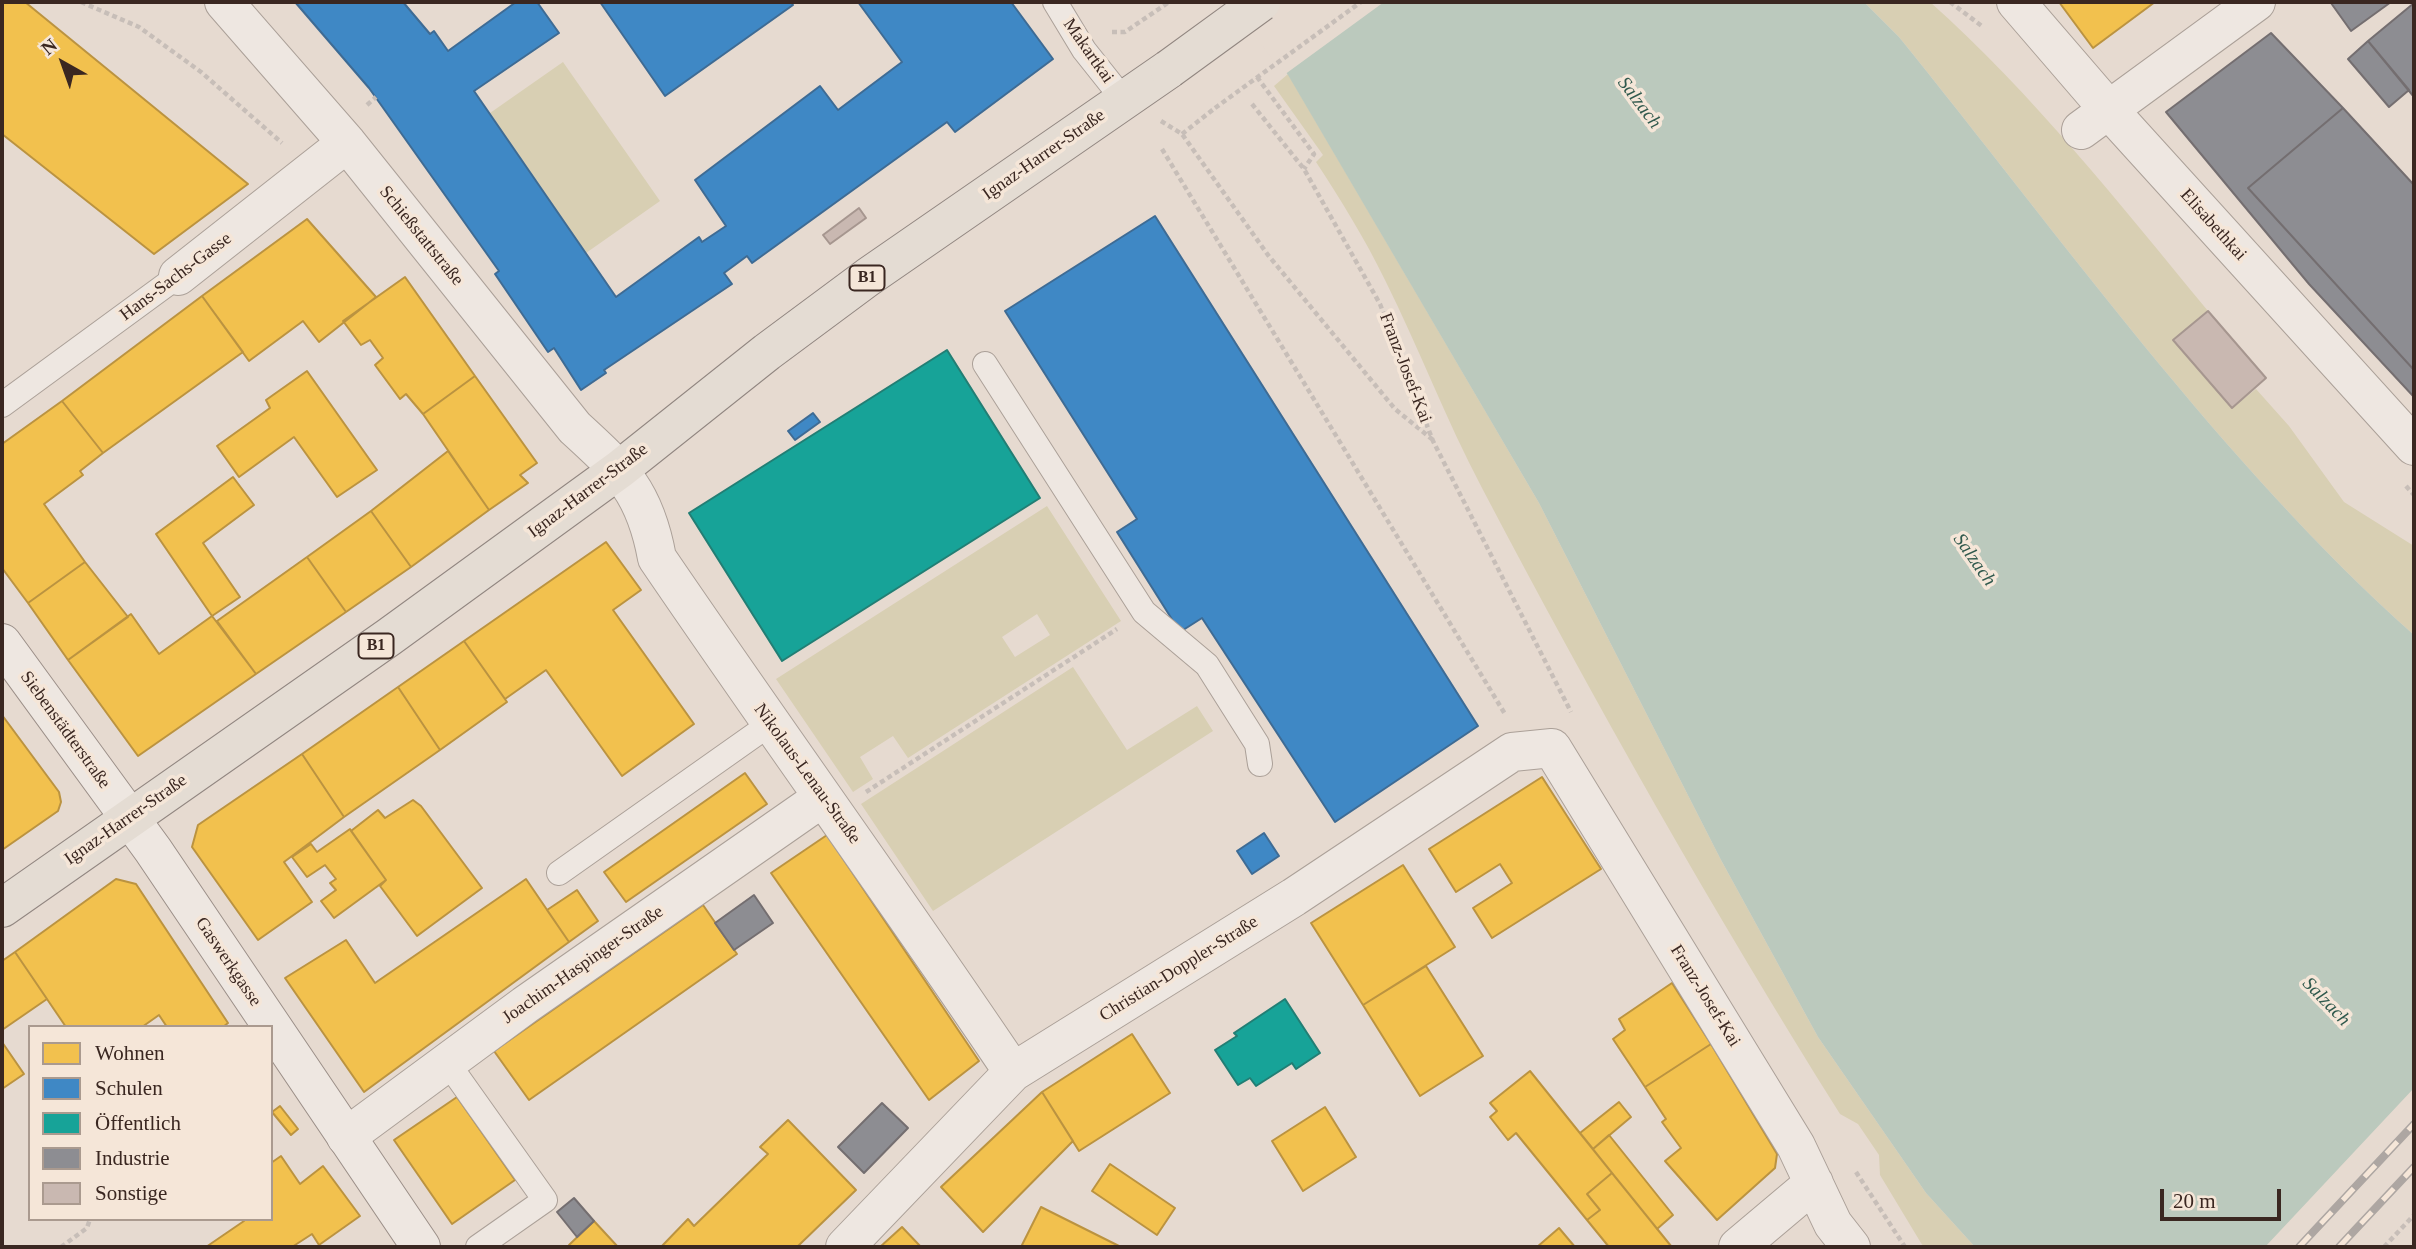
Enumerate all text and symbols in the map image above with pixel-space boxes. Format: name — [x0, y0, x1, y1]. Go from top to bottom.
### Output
street label: Makartkai — [1058, 15, 1118, 87]
north arrow — [28, 28, 98, 98]
text: N — [37, 34, 61, 59]
water label: Salzach — [1612, 73, 1666, 133]
street label: Ignaz-Harrer-Straße — [979, 105, 1109, 205]
street label: Schießstattstraße — [374, 182, 468, 290]
street label: Elisabethkai — [2175, 185, 2251, 265]
street label: Hans-Sachs-Gasse — [116, 228, 236, 326]
road number: B1 — [850, 266, 884, 290]
street label: Franz-Josef-Kai — [1374, 310, 1436, 426]
street label: Ignaz-Harrer-Straße — [524, 439, 652, 543]
water label: Salzach — [1948, 529, 2000, 591]
road number: B1 — [358, 634, 394, 659]
street label: Siebenstädterstraße — [15, 667, 115, 793]
street label: Nikolaus-Lenau-Straße — [749, 700, 865, 848]
street label: Ignaz-Harrer-Straße — [61, 770, 191, 870]
street label: Joachim-Haspinger-Straße — [498, 901, 668, 1029]
street label: Christian-Doppler-Straße — [1096, 911, 1262, 1027]
street label: Gaswerkgasse — [190, 913, 266, 1011]
street label: Franz-Josef-Kai — [1665, 941, 1745, 1051]
water label: Salzach — [2297, 973, 2355, 1031]
legend — [28, 1025, 273, 1221]
text: Wohnen — [95, 1041, 164, 1065]
text: Schulen — [95, 1076, 163, 1100]
text: Öffentlich — [95, 1111, 181, 1135]
text: Industrie — [95, 1146, 170, 1170]
scale bar — [2164, 1176, 2285, 1220]
text: Sonstige — [95, 1181, 167, 1205]
text: 20 m — [2173, 1189, 2216, 1213]

